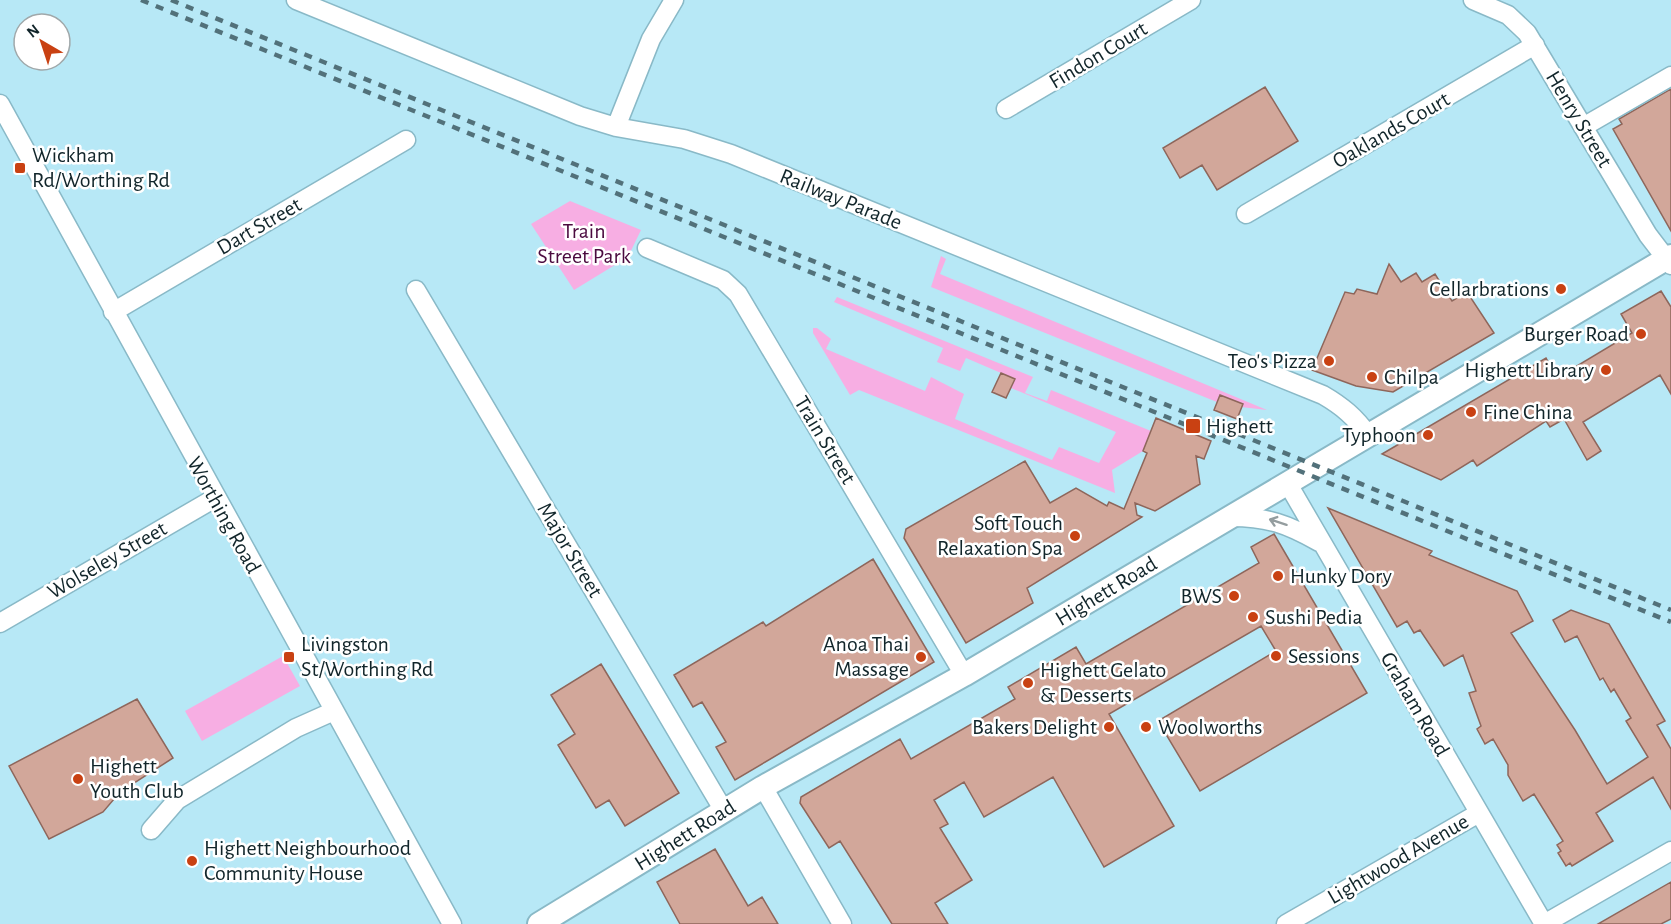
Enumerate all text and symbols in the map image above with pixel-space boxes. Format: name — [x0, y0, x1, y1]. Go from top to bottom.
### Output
north arrow — [12, 12, 72, 72]
street label: Findon Court — [1045, 17, 1151, 93]
text: N — [24, 21, 43, 41]
street label: Henry Street — [1542, 67, 1616, 171]
street label: Oaklands Court — [1329, 88, 1453, 172]
place label: Wickham Rd/Worthing Rd — [32, 144, 170, 191]
marker: Wickham Rd/Worthing Rd — [13, 161, 27, 175]
street label: Railway Parade — [777, 165, 905, 233]
street label: Dart Street — [213, 193, 305, 259]
park label: Train Street Park — [537, 220, 631, 267]
place label: Cellarbrations — [1429, 278, 1549, 300]
marker: Cellarbrations — [1554, 282, 1568, 296]
place label: Burger Road — [1524, 323, 1629, 345]
marker: Burger Road — [1634, 327, 1648, 341]
place label: Teo's Pizza — [1227, 350, 1317, 372]
marker: Teo's Pizza — [1322, 354, 1336, 368]
place label: Highett Library — [1465, 359, 1595, 381]
marker: Highett Library — [1599, 363, 1613, 377]
place label: Chilpa — [1384, 366, 1439, 388]
marker: Chilpa — [1365, 370, 1379, 384]
street label: Train Street — [790, 392, 860, 488]
place label: Fine China — [1483, 401, 1573, 423]
marker: Fine China — [1464, 405, 1478, 419]
place label: Highett — [1206, 415, 1273, 437]
marker: Highett — [1184, 417, 1202, 435]
place label: Typhoon — [1342, 424, 1416, 446]
marker: Typhoon — [1421, 428, 1435, 442]
street label: Worthing Road — [183, 453, 265, 577]
street label: Major Street — [533, 499, 607, 601]
place label: Soft Touch Relaxation Spa — [937, 512, 1063, 559]
one-way arrow — [1269, 516, 1288, 527]
street label: Wolseley Street — [44, 517, 170, 603]
marker: Soft Touch Relaxation Spa — [1068, 529, 1082, 543]
street label: Highett Road — [1051, 552, 1161, 630]
place label: Hunky Dory — [1290, 565, 1392, 587]
marker: Hunky Dory — [1271, 569, 1285, 583]
place label: BWS — [1180, 585, 1222, 607]
marker: BWS — [1227, 589, 1241, 603]
place label: Sushi Pedia — [1265, 606, 1363, 628]
marker: Sushi Pedia — [1246, 610, 1260, 624]
place label: Livingston St/Worthing Rd — [301, 633, 433, 680]
place label: Anoa Thai Massage — [823, 633, 909, 680]
place label: Sessions — [1288, 645, 1360, 667]
street label: Graham Road — [1376, 648, 1454, 760]
marker: Sessions — [1269, 649, 1283, 663]
marker: Livingston St/Worthing Rd — [282, 650, 296, 664]
marker: Anoa Thai Massage — [914, 650, 928, 664]
place label: Highett Gelato & Desserts — [1040, 659, 1166, 706]
marker: Highett Gelato & Desserts — [1021, 676, 1035, 690]
place label: Bakers Delight — [972, 716, 1097, 738]
place label: Woolworths — [1158, 716, 1263, 738]
marker: Bakers Delight — [1102, 720, 1116, 734]
marker: Woolworths — [1139, 720, 1153, 734]
place label: Highett Youth Club — [90, 755, 184, 802]
marker: Highett Youth Club — [71, 772, 85, 786]
street label: Highett Road — [631, 795, 739, 875]
street label: Lightwood Avenue — [1324, 810, 1472, 908]
place label: Highett Neighbourhood Community House — [204, 837, 411, 884]
marker: Highett Neighbourhood Community House — [185, 854, 199, 868]

